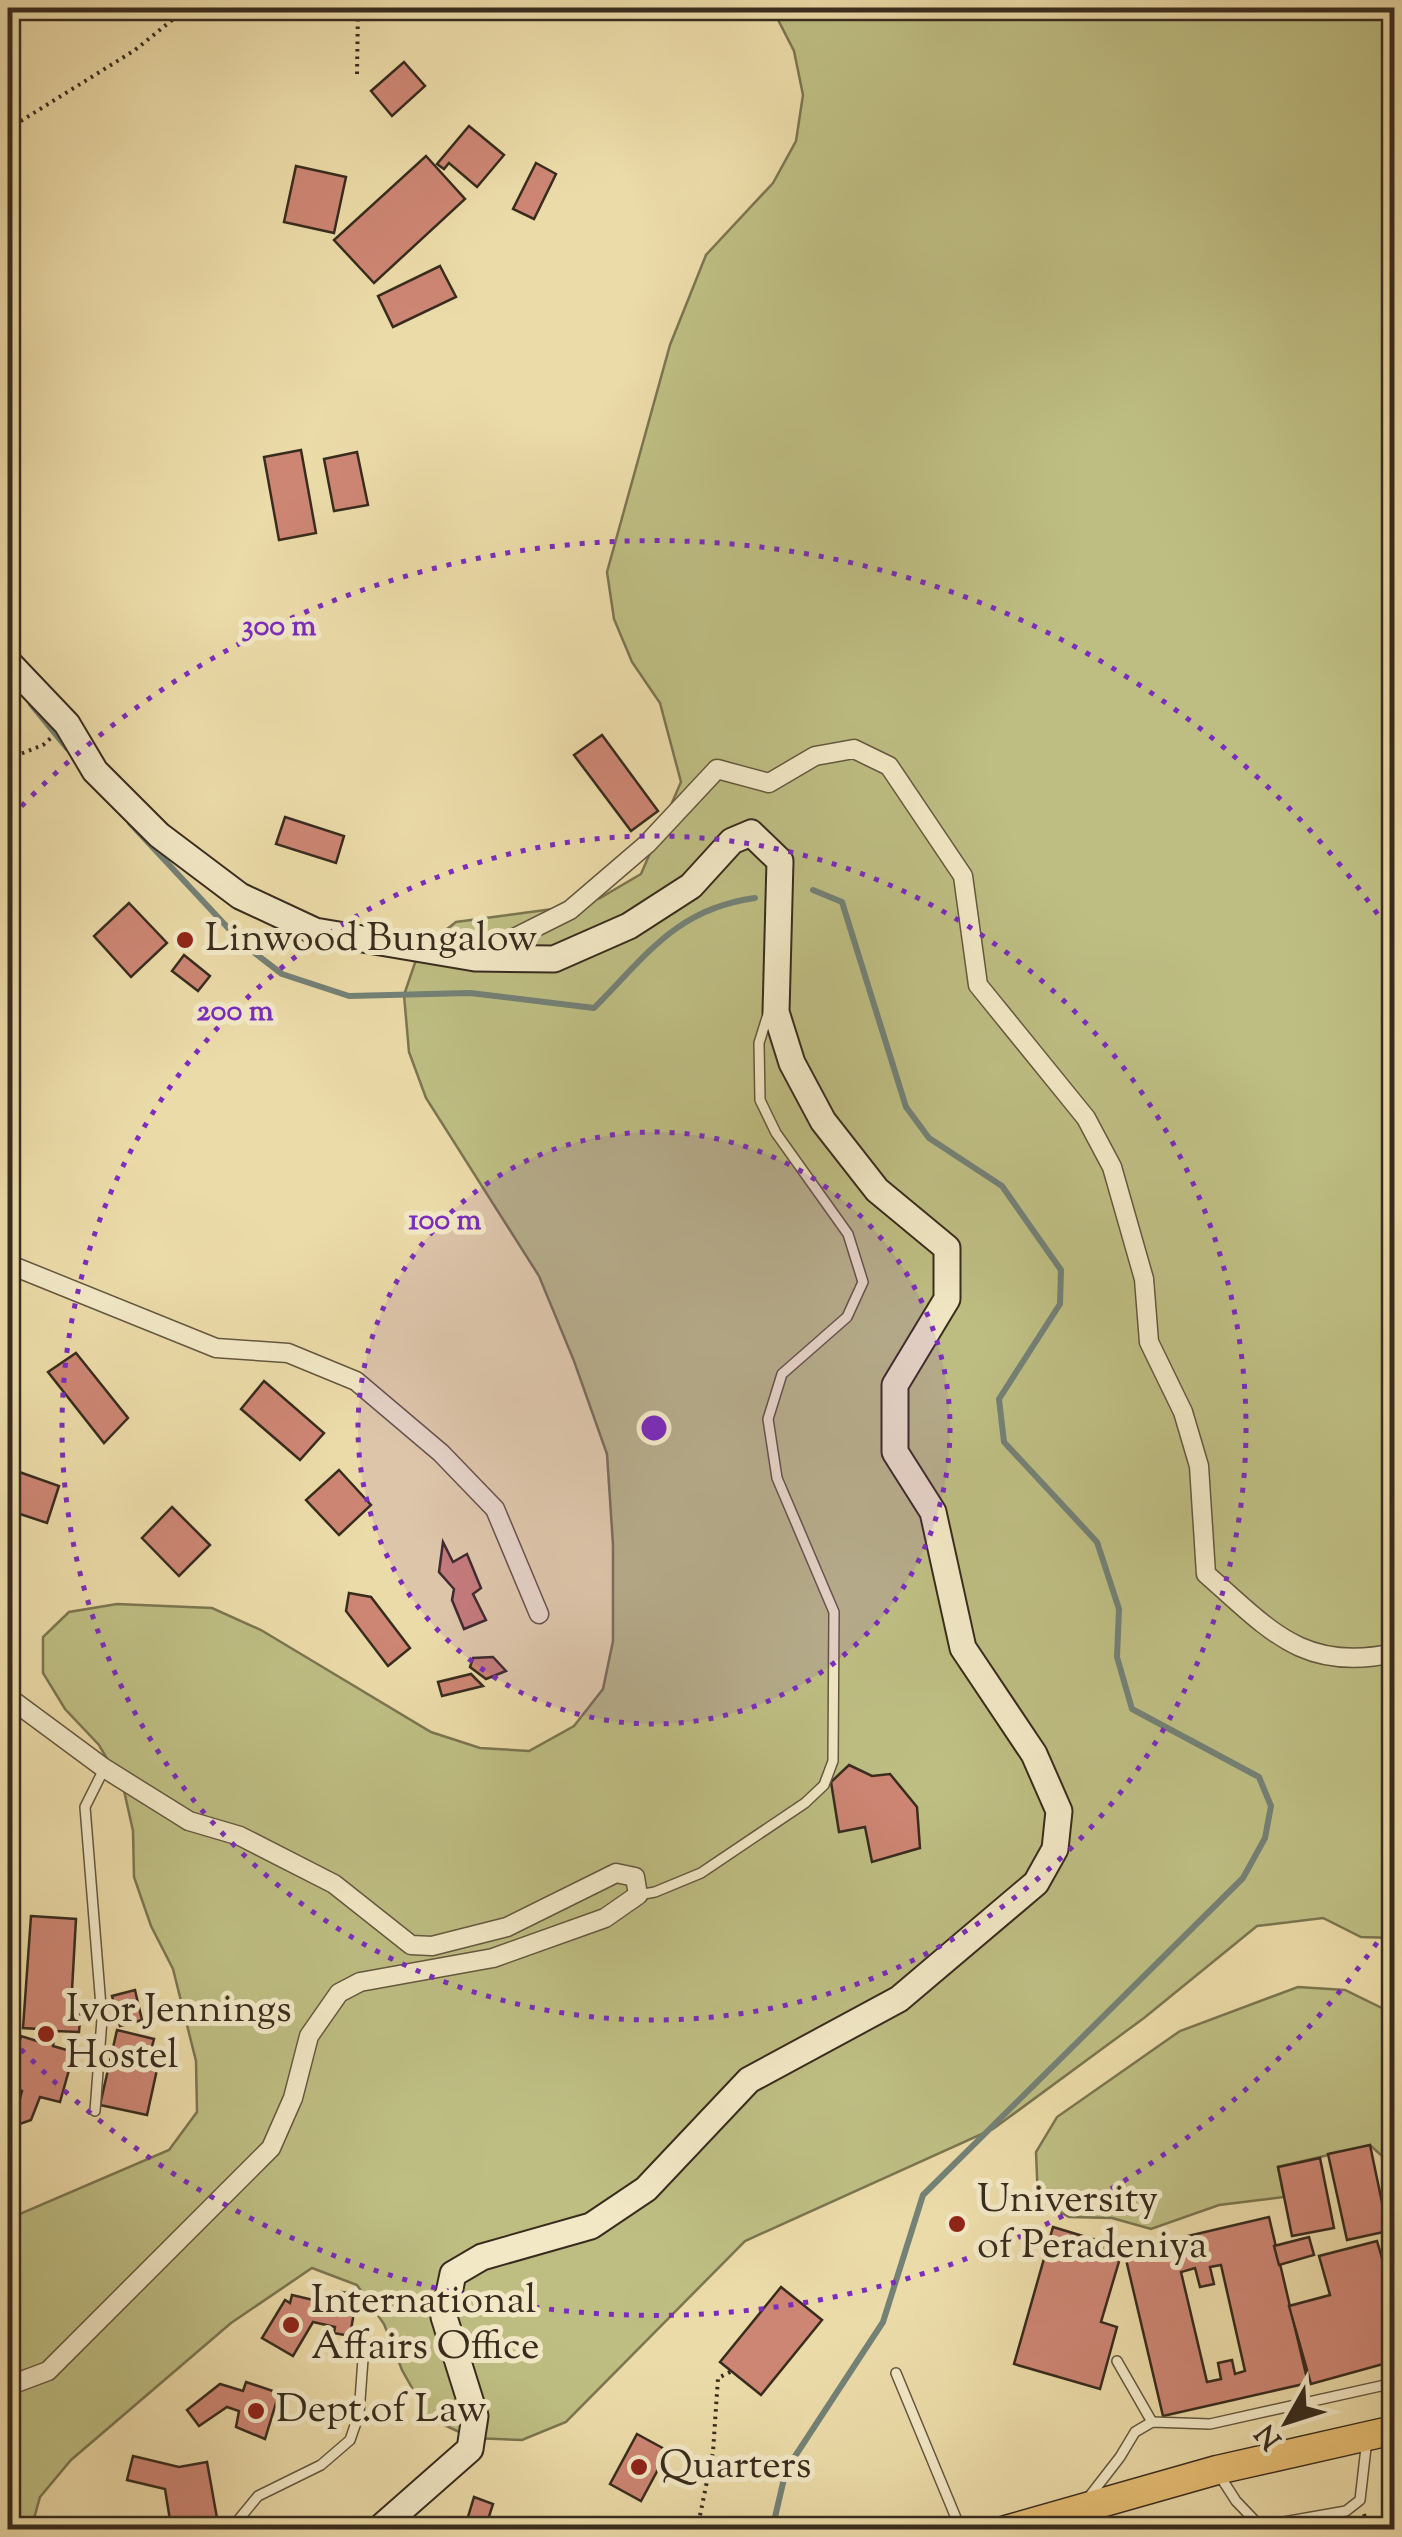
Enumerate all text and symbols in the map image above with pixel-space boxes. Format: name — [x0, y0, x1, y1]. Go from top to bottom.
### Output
text: 300 m — [242, 606, 317, 649]
place label: Linwood Bungalow — [205, 912, 538, 969]
marker: Linwood Bungalow — [174, 929, 196, 951]
text: 200 m — [197, 991, 274, 1034]
text: 100 m — [409, 1200, 482, 1243]
centre of rings — [636, 1410, 672, 1446]
place label: Ivor Jennings Hostel — [66, 1983, 292, 2086]
marker: Ivor Jennings Hostel — [35, 2023, 57, 2045]
place label: University of Peradeniya — [977, 2173, 1208, 2276]
marker: University of Peradeniya — [946, 2213, 968, 2235]
place label: International Affairs Office — [311, 2274, 540, 2377]
marker: International Affairs Office — [280, 2314, 302, 2336]
north arrow — [1237, 2372, 1337, 2472]
place label: Dept.of Law — [276, 2383, 487, 2440]
marker: Dept.of Law — [245, 2400, 267, 2422]
text: N — [1247, 2415, 1292, 2457]
place label: Quarters — [659, 2439, 812, 2496]
marker: Quarters — [628, 2456, 650, 2478]

